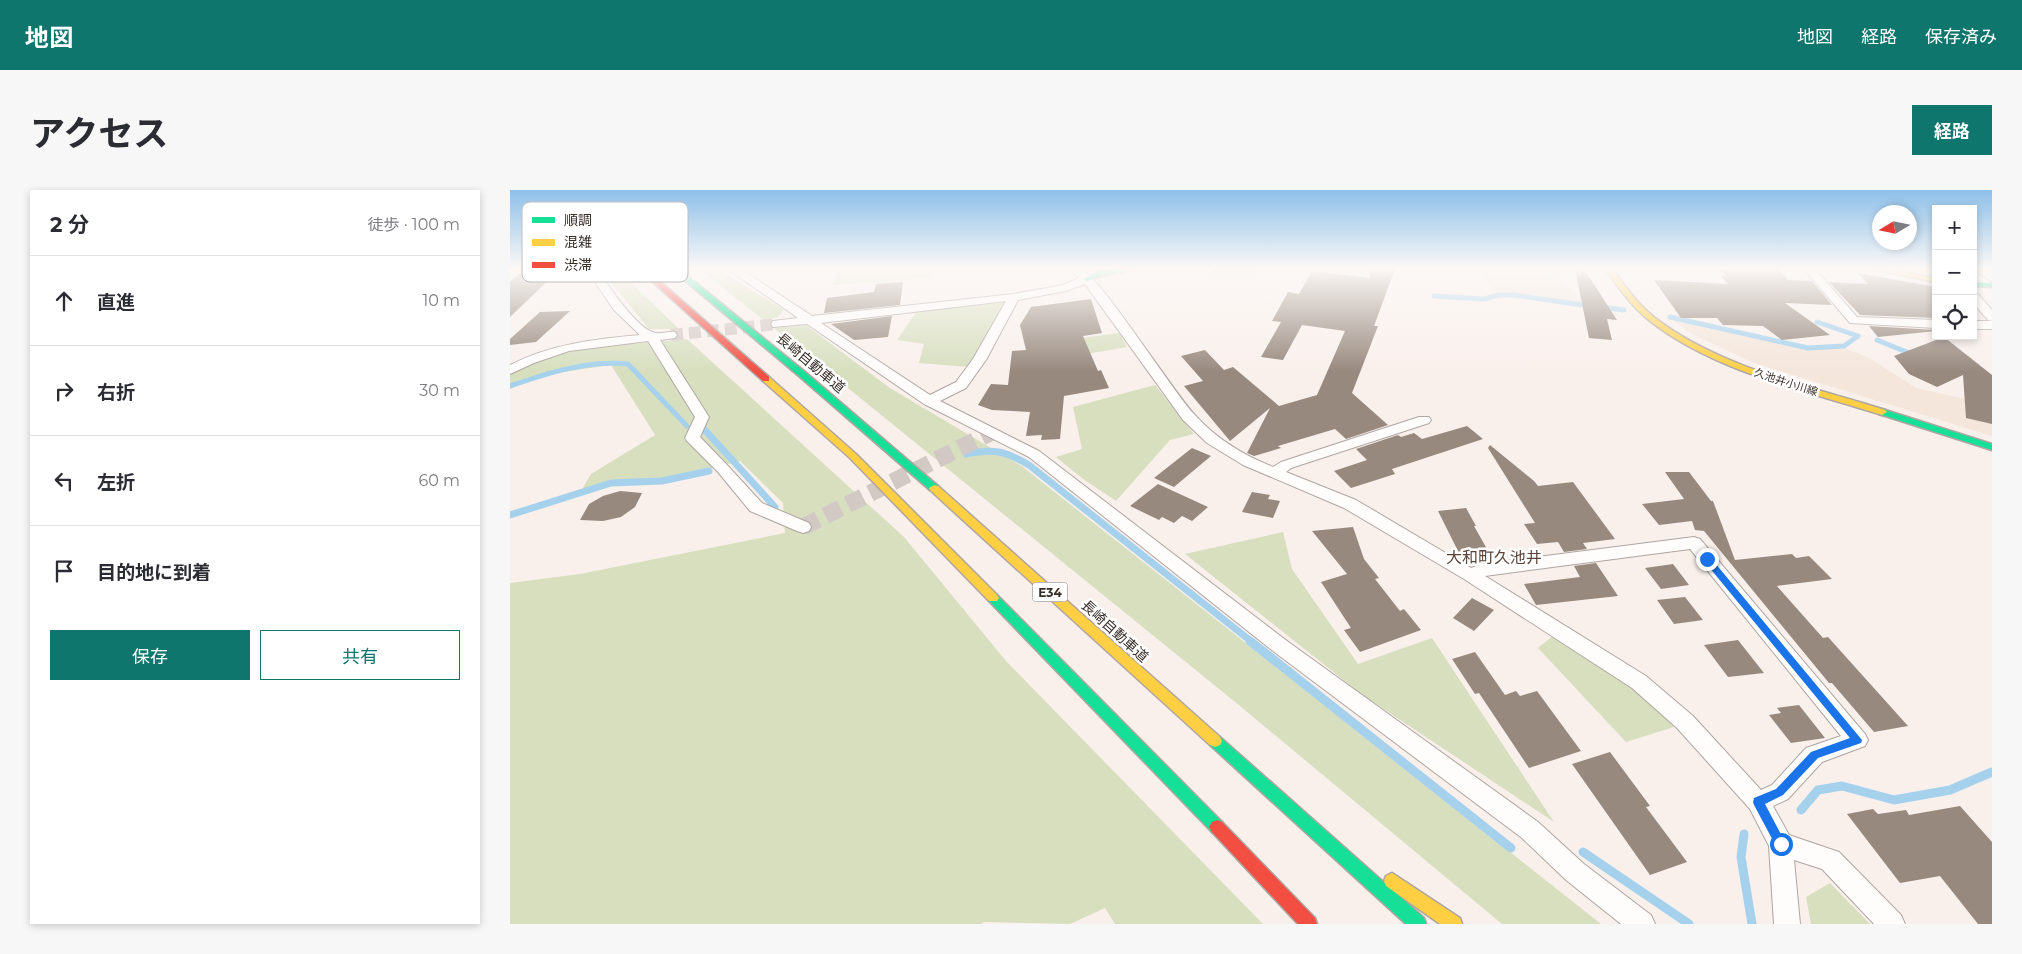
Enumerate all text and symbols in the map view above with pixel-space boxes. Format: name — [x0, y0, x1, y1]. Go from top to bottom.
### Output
text: 地図 — [25, 23, 73, 52]
text: 地図 — [1797, 26, 1833, 48]
text: 経路 — [1861, 26, 1897, 48]
text: 保存済み — [1925, 26, 1997, 48]
button: 経路 — [1912, 105, 1992, 155]
text: アクセス — [30, 112, 168, 155]
legend — [522, 202, 688, 282]
north arrow — [1872, 205, 1917, 250]
map controls — [1932, 205, 1977, 340]
button: + — [1932, 205, 1977, 250]
text: 順調 — [564, 211, 592, 229]
text: 2 分 — [50, 212, 89, 237]
text: 徒歩 · 100 m — [367, 215, 460, 234]
text: 混雑 — [564, 233, 592, 251]
button: − — [1932, 250, 1977, 295]
text: 渋滞 — [564, 256, 592, 274]
icon: ahead — [50, 287, 78, 315]
text: 直進 — [97, 291, 135, 314]
text: 10 m — [422, 291, 460, 310]
button: locate — [1932, 295, 1977, 340]
street label: 長崎自動車道 — [773, 329, 849, 397]
street label: 久池井小川線 — [1752, 365, 1820, 399]
icon: right — [50, 377, 78, 405]
text: 右折 — [97, 381, 135, 404]
text: 30 m — [419, 381, 460, 400]
icon: left — [50, 467, 78, 495]
text: 左折 — [97, 471, 135, 494]
text: 60 m — [418, 471, 460, 490]
district label: 大和町久池井 — [1446, 548, 1542, 567]
route end — [1696, 548, 1719, 571]
icon: arrive — [50, 557, 78, 585]
text: 目的地に到着 — [97, 561, 211, 584]
road number: E34 — [1032, 582, 1068, 602]
street label: 長崎自動車道 — [1078, 596, 1152, 666]
button: 保存 — [50, 630, 250, 680]
button: 共有 — [260, 630, 460, 680]
route start — [1770, 833, 1793, 856]

